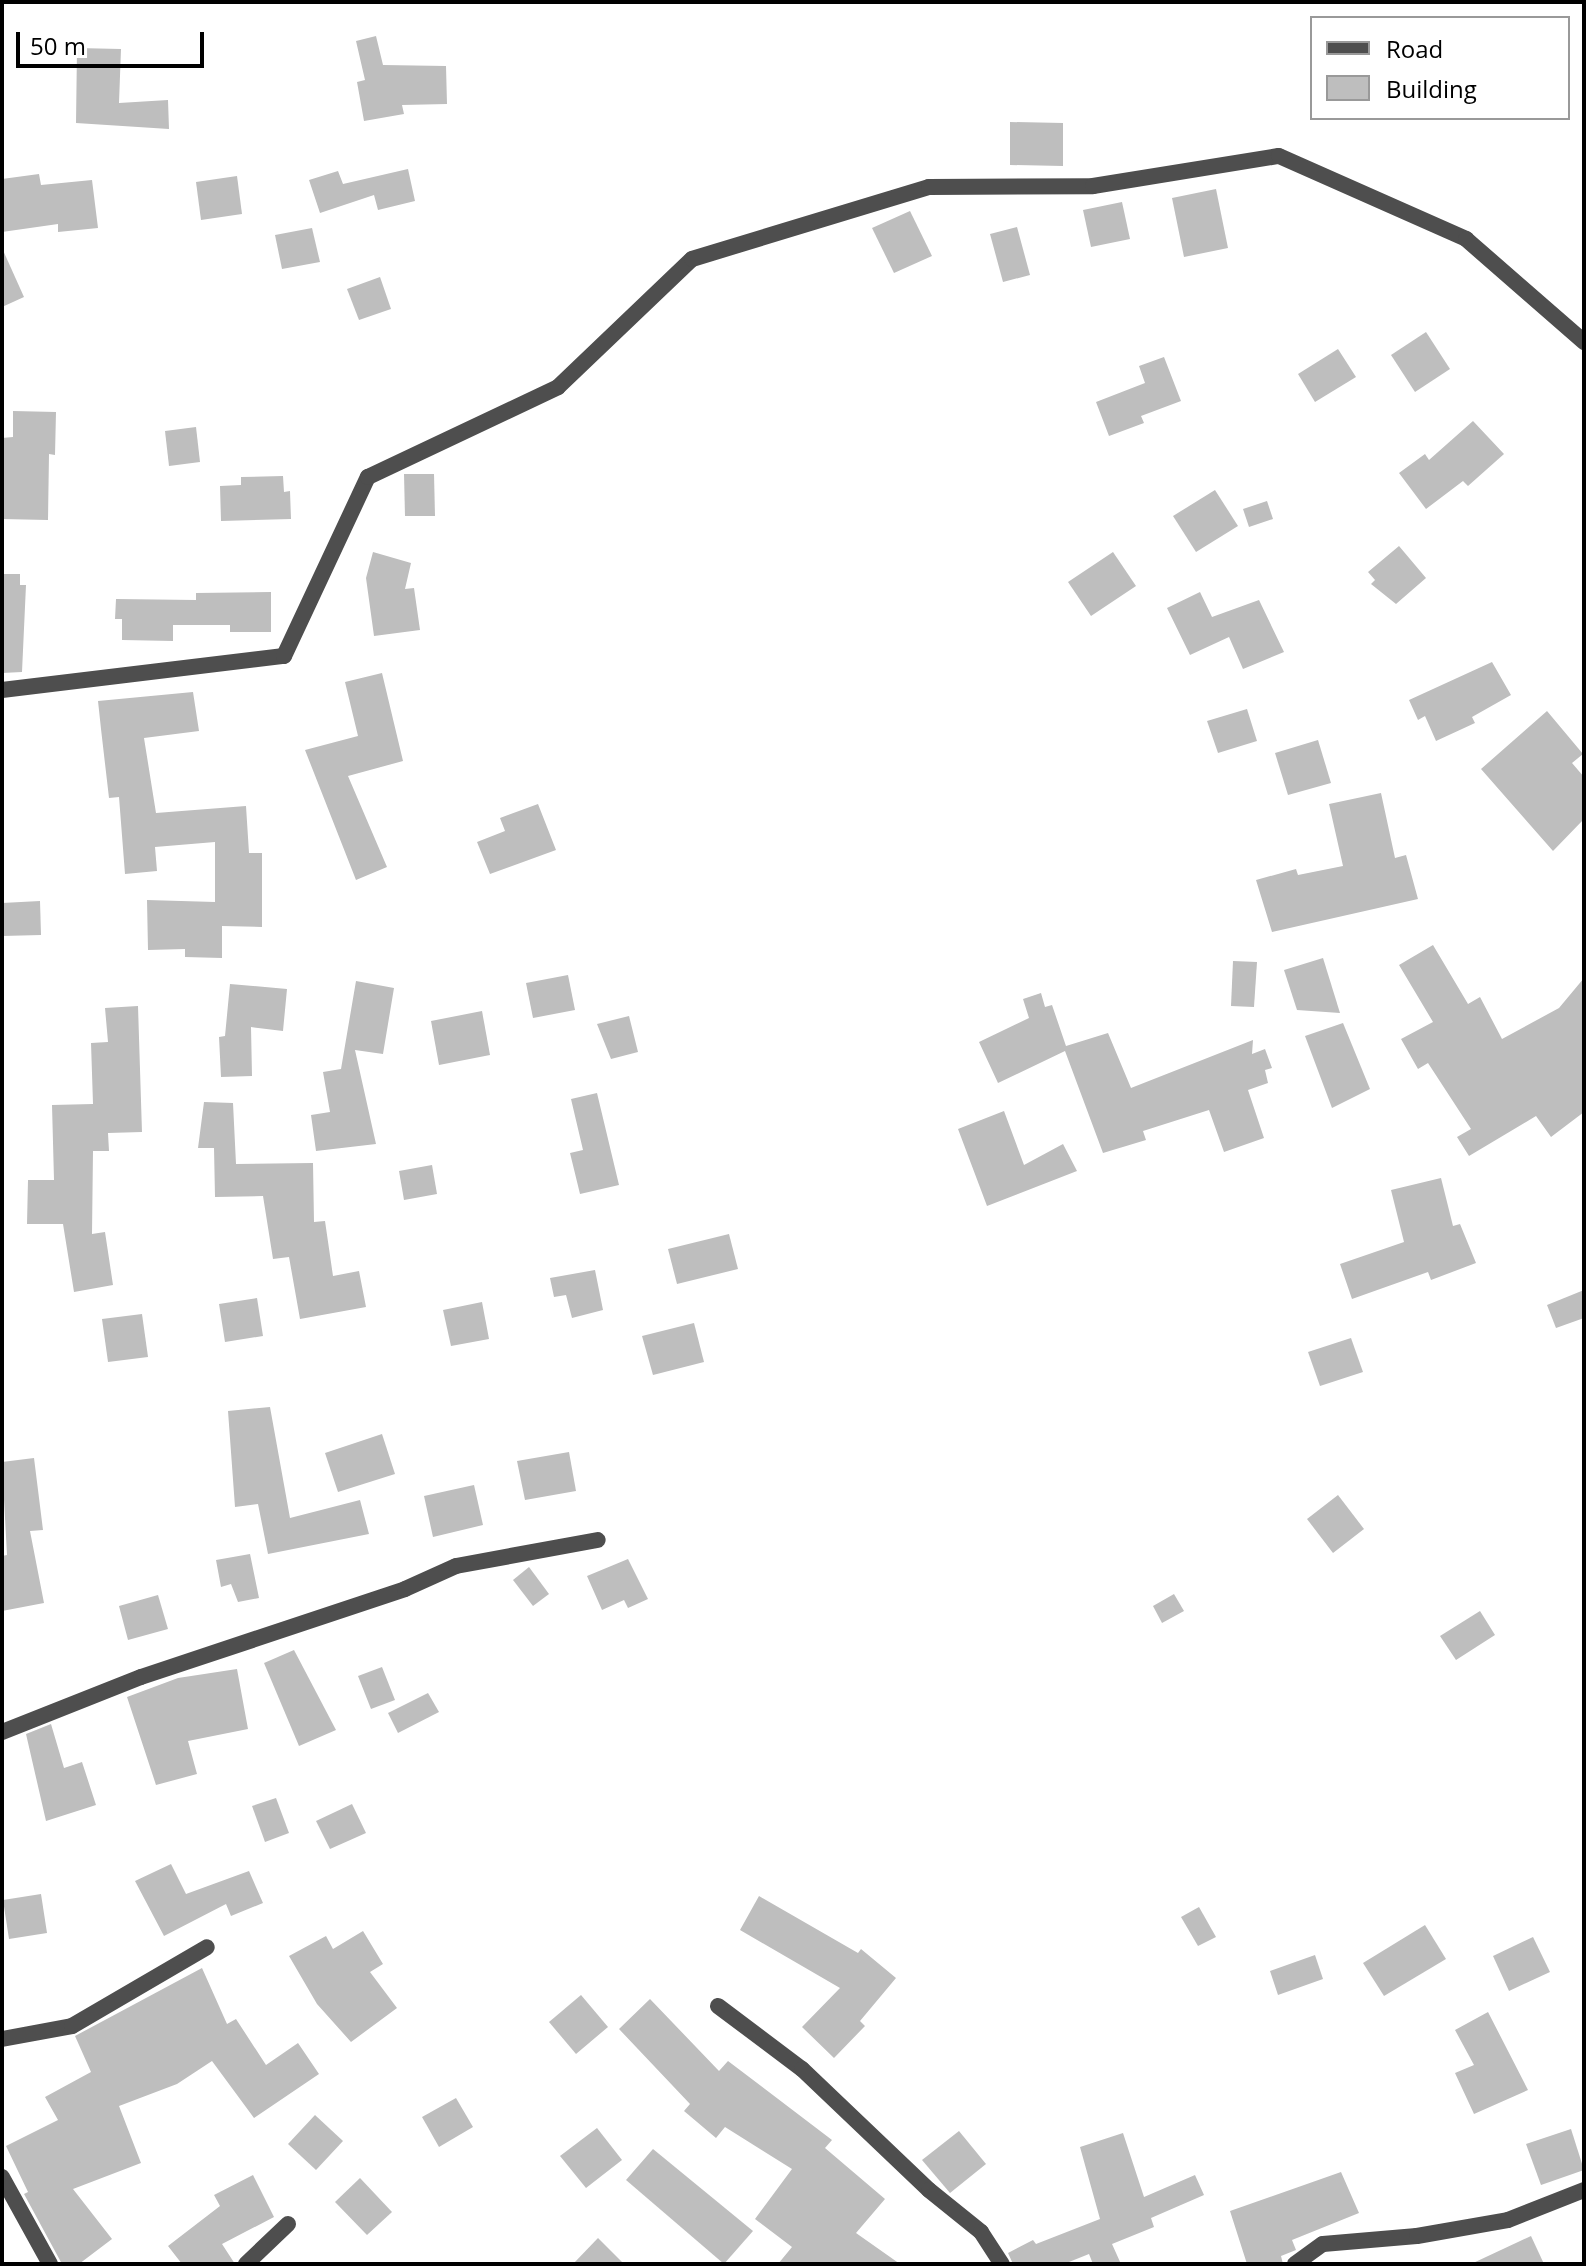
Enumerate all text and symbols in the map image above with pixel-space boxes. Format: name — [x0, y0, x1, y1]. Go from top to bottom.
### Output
scale bar — [20, 16, 208, 66]
legend — [1310, 16, 1570, 120]
text: 50 m — [30, 29, 86, 62]
text: Road — [1386, 32, 1443, 65]
text: Building — [1386, 72, 1477, 105]

